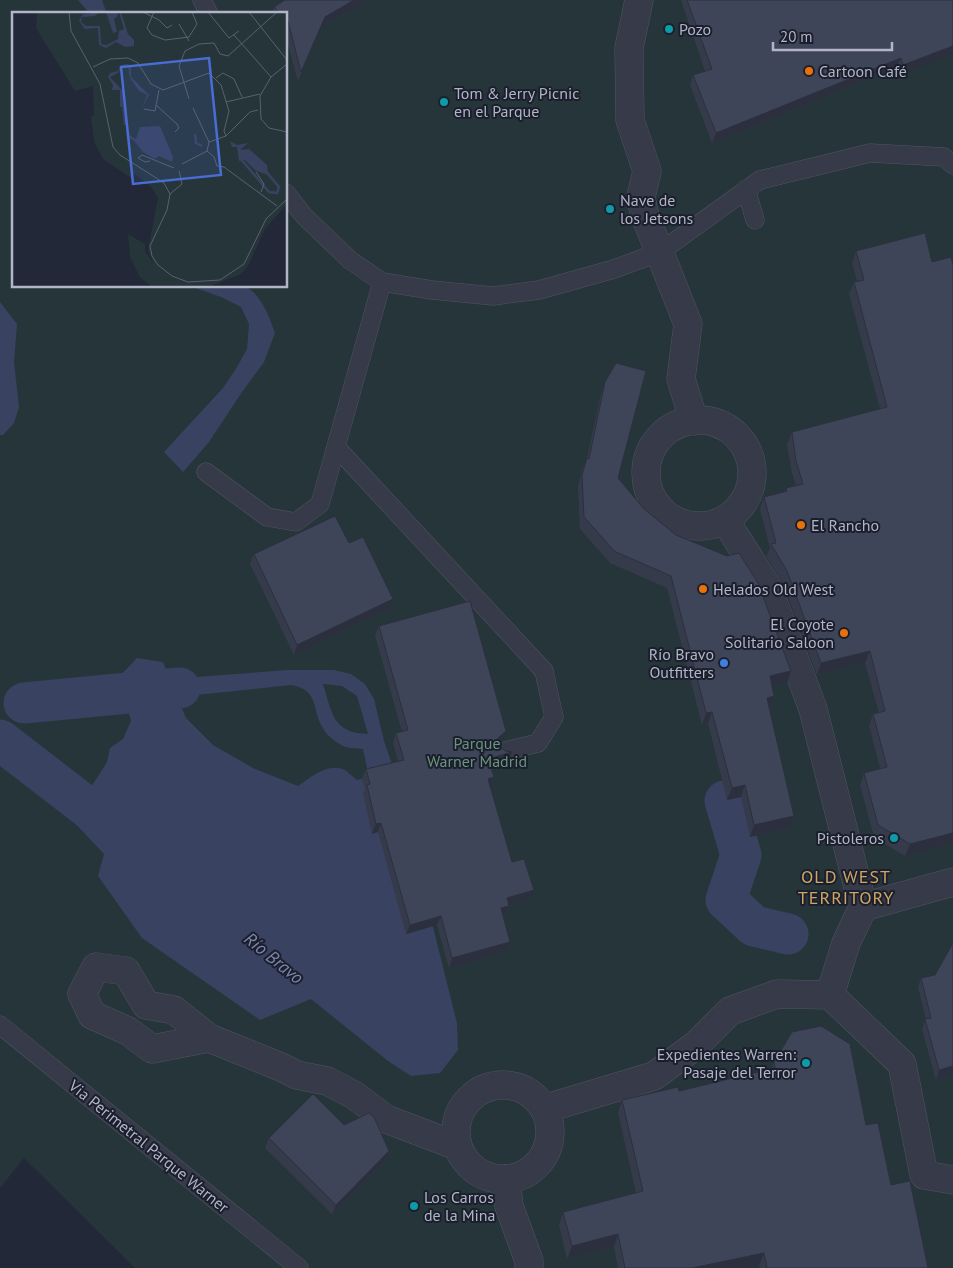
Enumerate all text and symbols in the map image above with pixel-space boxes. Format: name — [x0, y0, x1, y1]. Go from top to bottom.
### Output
inset map — [12, 12, 288, 288]
place label: Pozo — [679, 19, 711, 39]
scale bar — [773, 20, 892, 52]
marker: Pozo — [663, 23, 675, 35]
text: 20 m — [780, 27, 813, 46]
place label: Cartoon Café — [819, 61, 907, 81]
marker: Cartoon Café — [803, 65, 815, 77]
place label: Tom & Jerry Picnic en el Parque — [454, 83, 580, 121]
marker: Tom & Jerry Picnic en el Parque — [438, 96, 450, 108]
place label: Nave de los Jetsons — [620, 190, 694, 228]
marker: Nave de los Jetsons — [604, 203, 616, 215]
place label: El Rancho — [811, 515, 879, 535]
marker: El Rancho — [795, 519, 807, 531]
place label: Helados Old West — [713, 579, 834, 599]
marker: Helados Old West — [697, 583, 709, 595]
place label: El Coyote Solitario Saloon — [725, 614, 834, 652]
marker: El Coyote Solitario Saloon — [838, 627, 850, 639]
place label: Río Bravo Outfitters — [649, 644, 714, 682]
marker: Río Bravo Outfitters — [718, 657, 730, 669]
park label: Parque Warner Madrid — [427, 733, 527, 771]
place label: Pistoleros — [817, 828, 884, 848]
marker: Pistoleros — [888, 832, 900, 844]
district label: OLD WEST TERRITORY — [798, 865, 894, 909]
water label: Río Bravo — [240, 927, 308, 989]
place label: Expedientes Warren: Pasaje del Terror — [657, 1044, 797, 1082]
marker: Expedientes Warren: Pasaje del Terror — [800, 1057, 812, 1069]
street label: Via Perimetral Parque Warner — [64, 1075, 233, 1217]
place label: Los Carros de la Mina — [424, 1187, 496, 1225]
marker: Los Carros de la Mina — [408, 1200, 420, 1212]

